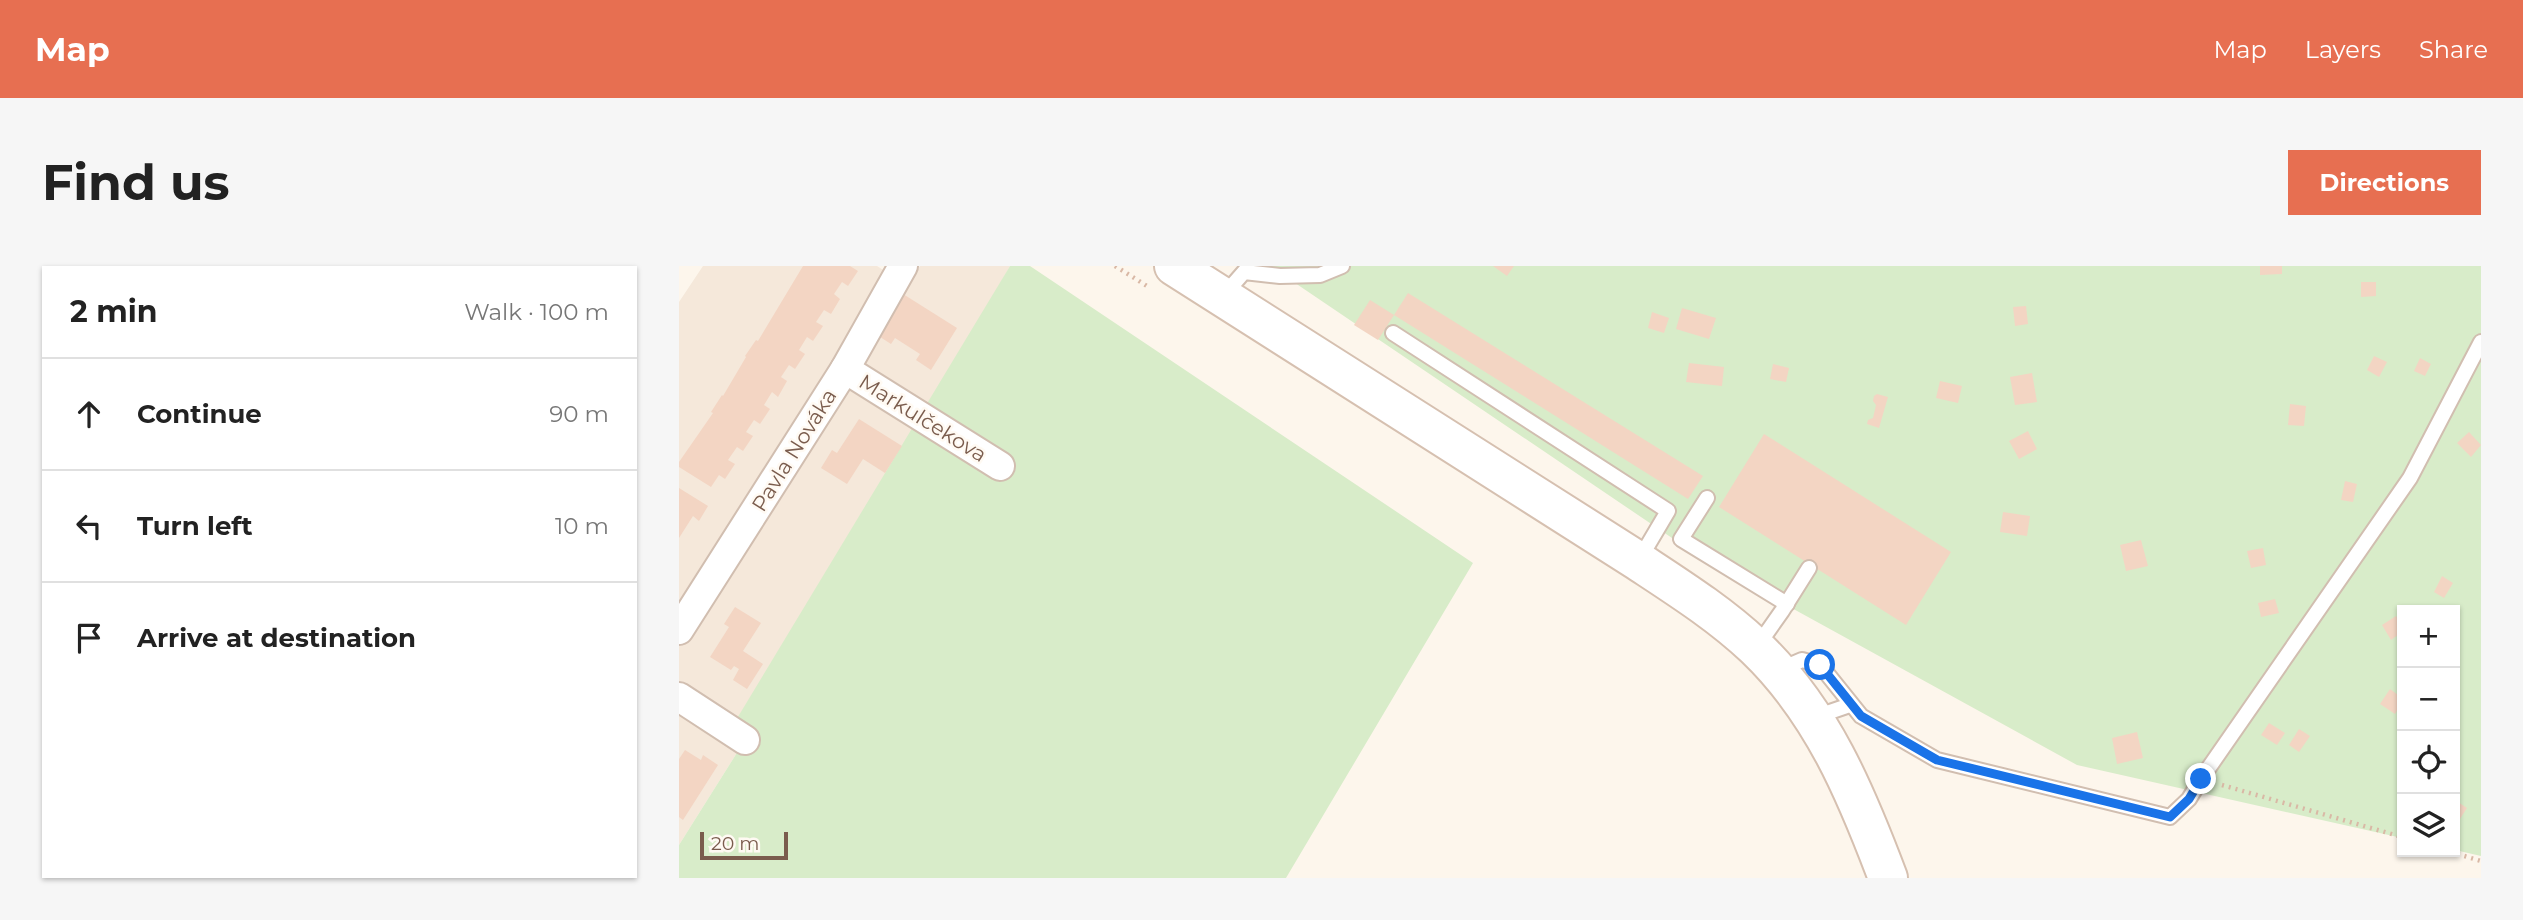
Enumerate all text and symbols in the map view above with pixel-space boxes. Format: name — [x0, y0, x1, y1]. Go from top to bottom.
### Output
text: Map — [35, 29, 110, 69]
text: Map — [2213, 35, 2267, 64]
text: Layers — [2305, 35, 2381, 64]
text: Share — [2419, 35, 2488, 64]
button: Directions — [2288, 150, 2481, 215]
text: Find us — [42, 153, 230, 212]
text: 2 min — [70, 293, 157, 330]
text: Walk · 100 m — [464, 298, 609, 326]
street label: Markulčekova — [855, 369, 991, 467]
street label: Pavla Nováka — [746, 384, 842, 516]
icon: ahead — [70, 395, 108, 433]
text: Continue — [137, 398, 262, 430]
text: 90 m — [549, 400, 609, 428]
icon: left — [70, 507, 108, 545]
text: Turn left — [137, 510, 253, 542]
text: 10 m — [555, 512, 609, 540]
map controls — [2397, 605, 2460, 857]
button: + — [2397, 605, 2460, 668]
icon: arrive — [70, 619, 108, 657]
text: Arrive at destination — [137, 622, 416, 654]
route start — [1804, 649, 1835, 680]
button: − — [2397, 668, 2460, 731]
button: locate — [2397, 731, 2460, 794]
route end — [2185, 763, 2216, 794]
button: layers — [2397, 794, 2460, 857]
scale bar — [700, 829, 787, 861]
text: 20 m — [711, 832, 759, 855]

